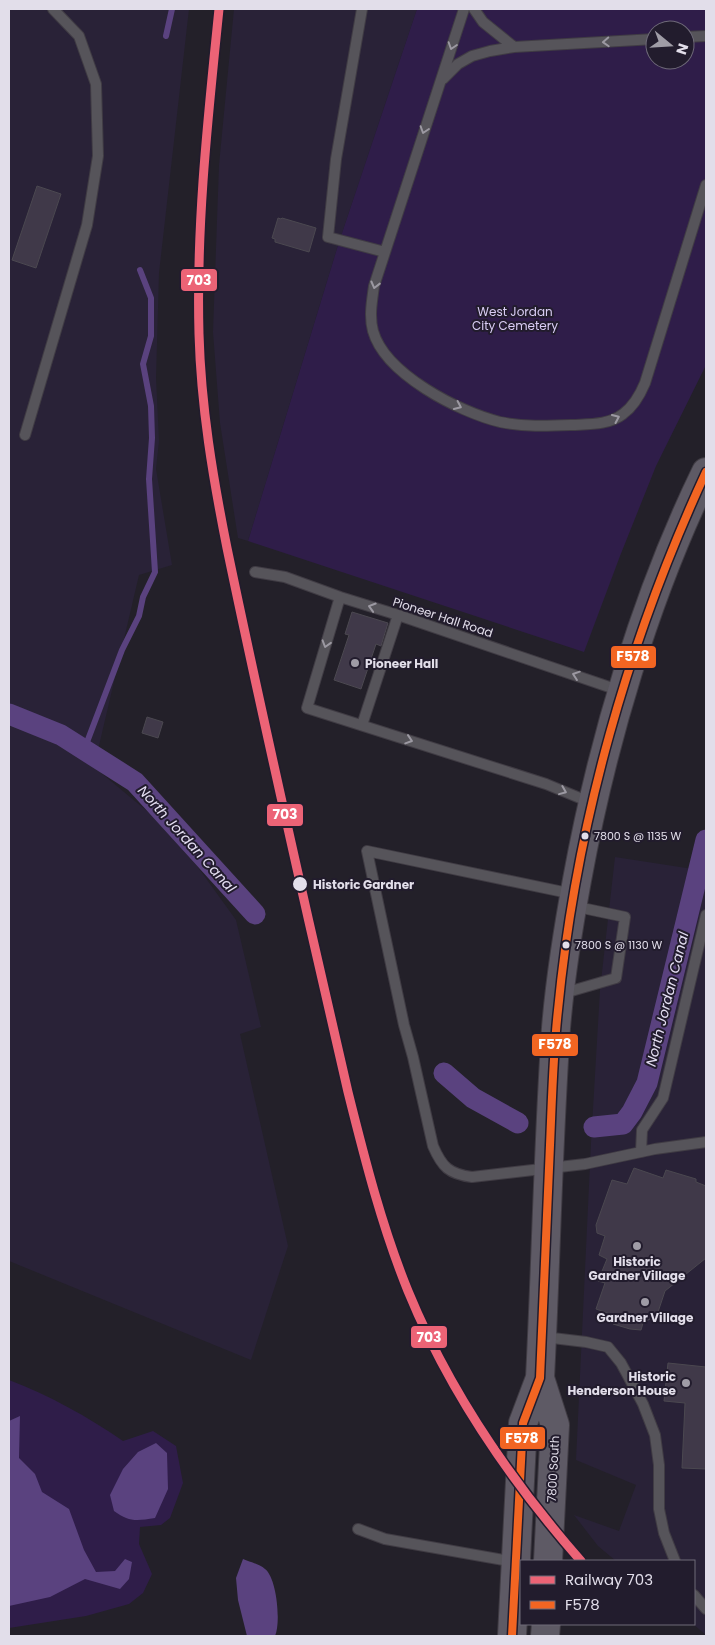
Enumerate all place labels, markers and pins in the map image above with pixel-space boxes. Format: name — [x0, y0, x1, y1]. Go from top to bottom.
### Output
place label: Pioneer Hall — [365, 655, 438, 672]
marker: Pioneer Hall — [349, 657, 361, 669]
place label: 7800 S @ 1135 W — [594, 828, 682, 844]
marker: 7800 S @ 1135 W — [580, 831, 590, 841]
marker: Historic Gardner — [291, 875, 309, 893]
place label: Historic Gardner — [313, 876, 414, 893]
place label: 7800 S @ 1130 W — [575, 937, 663, 953]
marker: 7800 S @ 1130 W — [561, 940, 571, 950]
marker: Historic Gardner Village — [631, 1240, 643, 1252]
place label: Historic Gardner Village — [589, 1253, 686, 1284]
marker: Gardner Village — [639, 1296, 651, 1308]
place label: Gardner Village — [597, 1309, 694, 1326]
place label: Historic Henderson House — [568, 1368, 677, 1399]
marker: Historic Henderson House — [680, 1377, 692, 1389]

